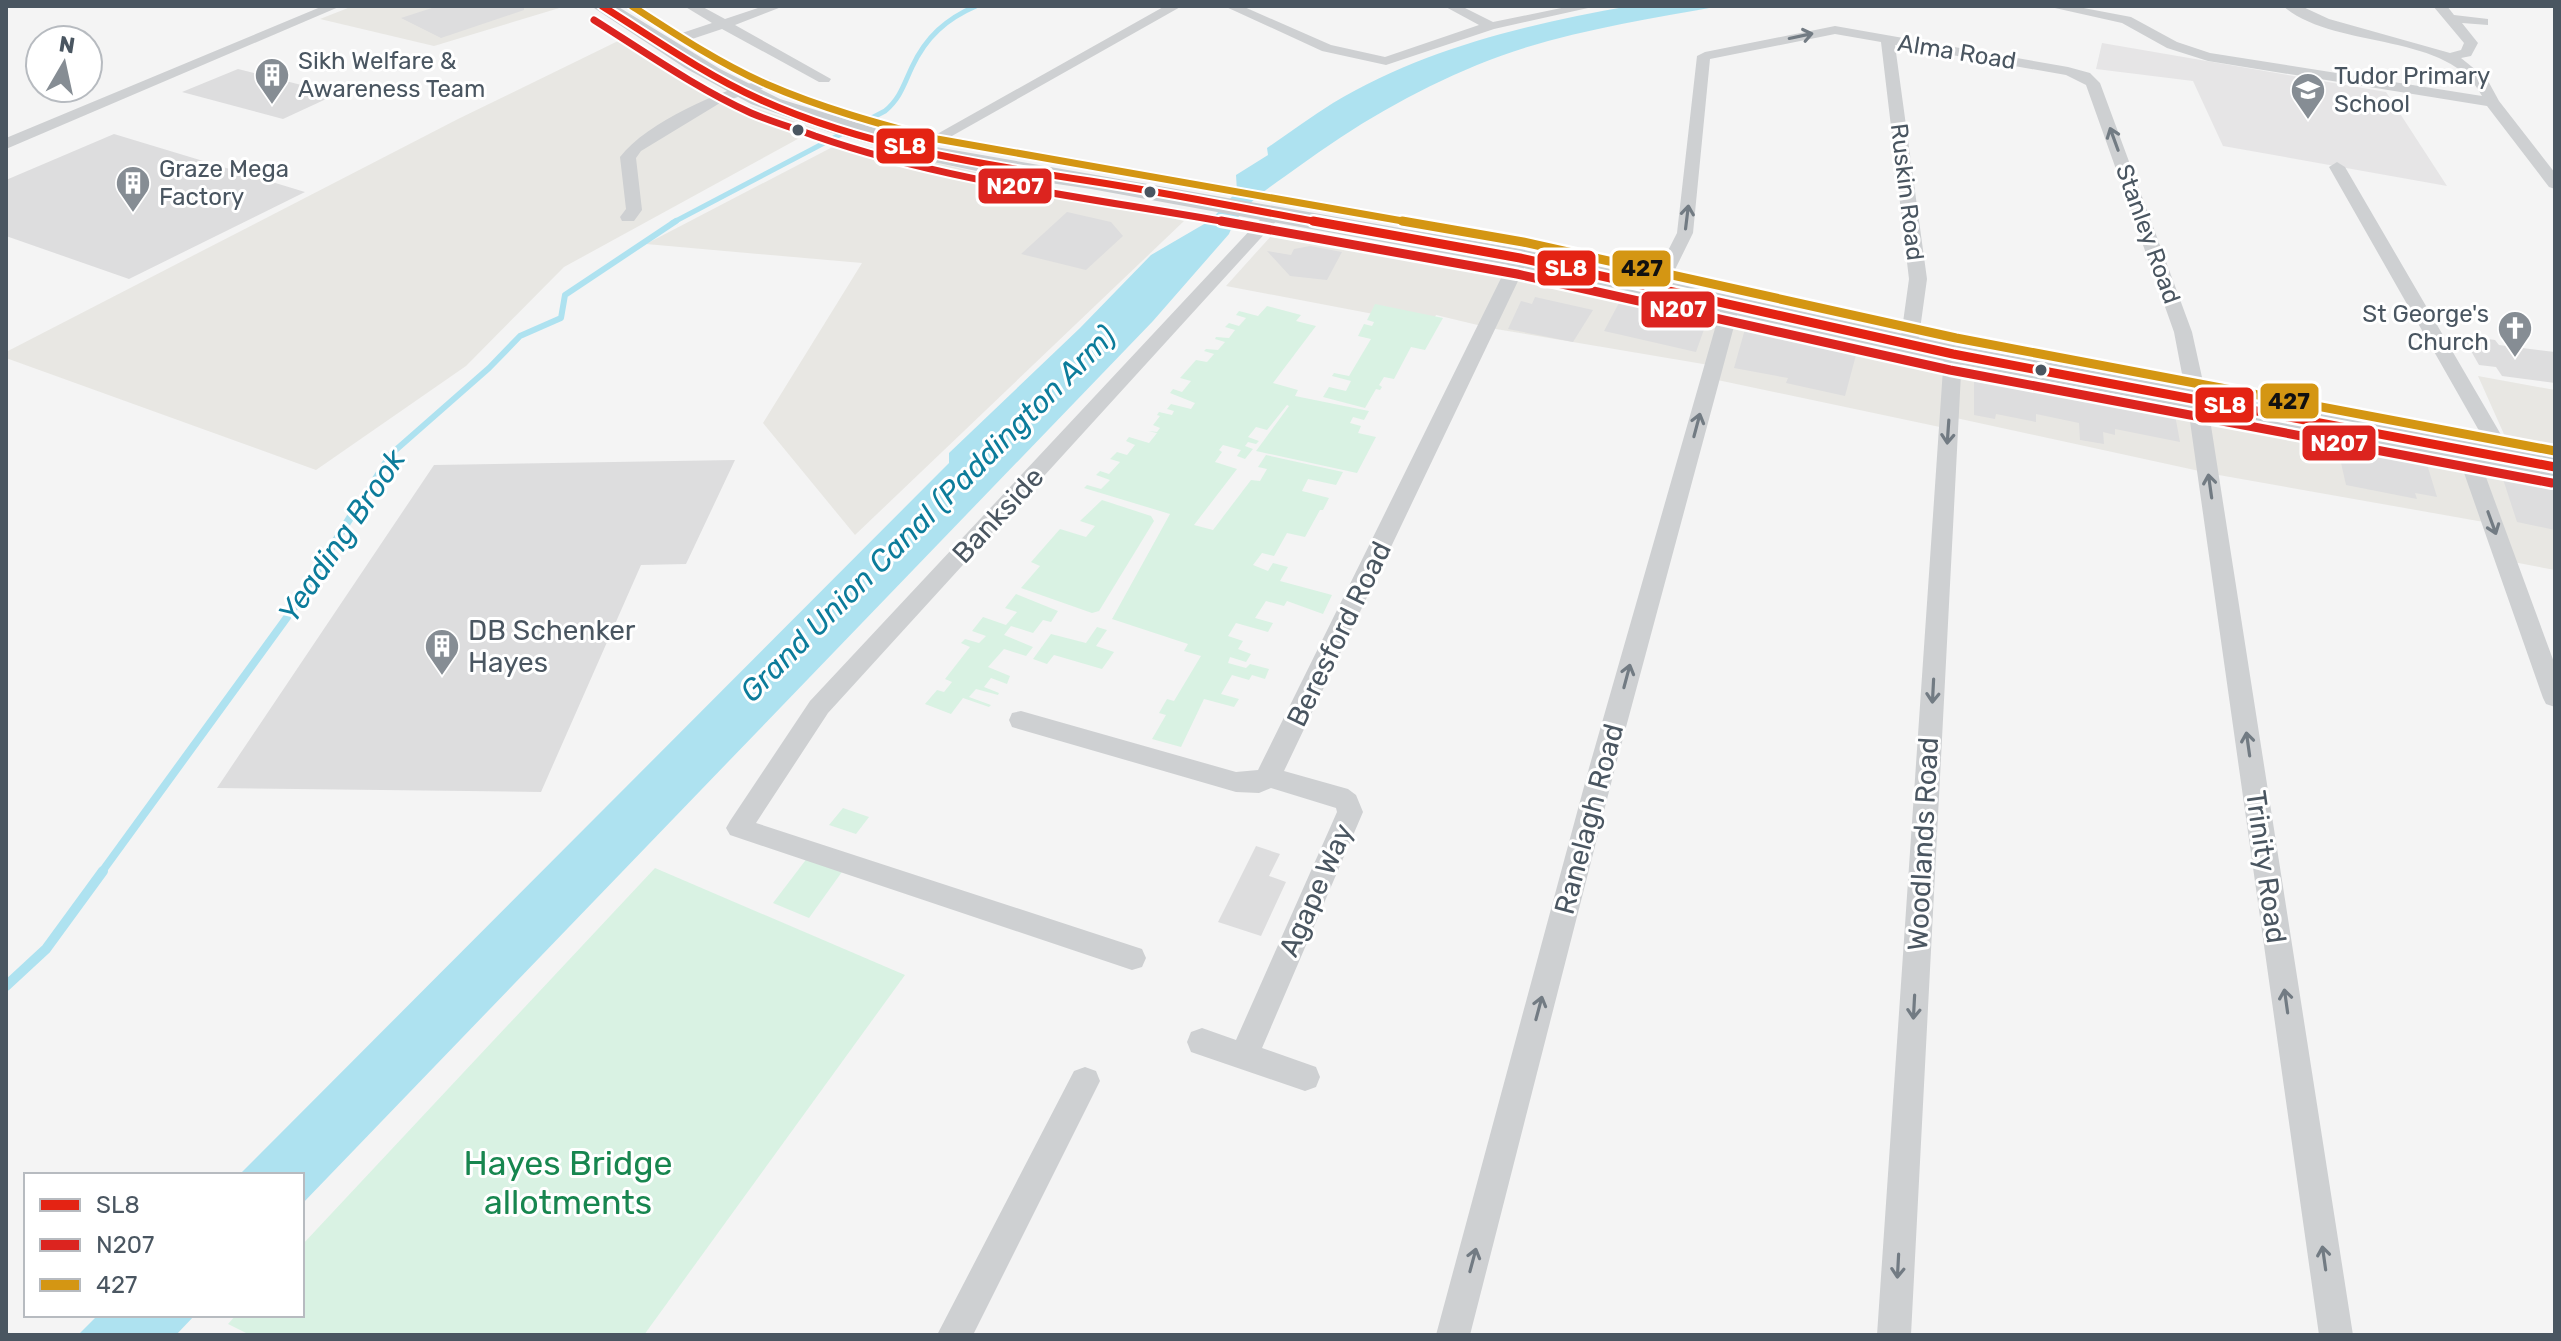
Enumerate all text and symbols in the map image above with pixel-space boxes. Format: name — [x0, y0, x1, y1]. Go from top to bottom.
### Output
north arrow — [24, 24, 104, 104]
one-way arrow — [1787, 28, 1813, 43]
street label: Alma Road — [1896, 29, 2018, 75]
text: N — [57, 30, 77, 59]
place label: Sikh Welfare & Awareness Team — [298, 47, 485, 103]
building icon: Sikh Welfare & Awareness Team — [253, 56, 291, 106]
place label: Tudor Primary School — [2334, 62, 2490, 118]
school or university icon: Tudor Primary School — [2289, 71, 2327, 121]
unlabelled marker — [790, 122, 806, 138]
street label: Ruskin Road — [1885, 122, 1929, 262]
line badge: SL8 — [875, 127, 936, 165]
one-way arrow — [2106, 127, 2120, 152]
text: SL8 — [884, 133, 926, 160]
place label: Graze Mega Factory — [159, 155, 289, 211]
street label: Stanley Road — [2110, 160, 2186, 308]
building icon: Graze Mega Factory — [114, 164, 152, 214]
line badge: N207 — [977, 167, 1053, 205]
text: N207 — [986, 173, 1044, 200]
unlabelled marker — [1142, 184, 1158, 200]
one-way arrow — [1680, 205, 1695, 230]
line badge: SL8 — [1536, 249, 1597, 287]
line badge: 427 — [1611, 249, 1672, 288]
text: SL8 — [1545, 255, 1587, 282]
text: 427 — [1621, 255, 1663, 282]
line badge: N207 — [1640, 290, 1716, 329]
text: N207 — [1649, 296, 1707, 323]
place label: St George's Church — [2362, 300, 2489, 356]
church icon: St George's Church — [2496, 309, 2534, 359]
water label: Grand Union Canal (Paddington Arm) — [732, 318, 1124, 710]
unlabelled marker — [2033, 362, 2049, 378]
line badge: 427 — [2259, 382, 2320, 420]
line badge: SL8 — [2194, 386, 2255, 424]
text: 427 — [2268, 388, 2310, 415]
text: SL8 — [2204, 392, 2246, 419]
one-way arrow — [1690, 413, 1705, 439]
one-way arrow — [1940, 418, 1955, 445]
line badge: N207 — [2301, 424, 2377, 462]
text: N207 — [2310, 430, 2368, 457]
water label: Yeading Brook — [271, 442, 413, 629]
street label: Bankside — [945, 460, 1051, 570]
one-way arrow — [2202, 474, 2217, 499]
one-way arrow — [2486, 510, 2500, 535]
street label: Beresford Road — [1280, 536, 1398, 732]
place label: DB Schenker Hayes — [468, 614, 636, 679]
building icon: DB Schenker Hayes — [423, 627, 461, 677]
one-way arrow — [1620, 663, 1635, 689]
one-way arrow — [1925, 677, 1940, 704]
street label: Ranelagh Road — [1548, 720, 1630, 918]
one-way arrow — [2240, 731, 2255, 757]
street label: Woodlands Road — [1901, 736, 1945, 952]
street label: Trinity Road — [2239, 788, 2293, 946]
street label: Agape Way — [1272, 818, 1360, 962]
one-way arrow — [2278, 989, 2293, 1014]
one-way arrow — [1906, 993, 1921, 1019]
one-way arrow — [1532, 996, 1547, 1022]
park label: Hayes Bridge allotments — [464, 1143, 672, 1223]
legend — [24, 1173, 304, 1317]
text: SL8 — [96, 1191, 140, 1219]
text: N207 — [96, 1231, 154, 1259]
one-way arrow — [2316, 1246, 2331, 1271]
one-way arrow — [1466, 1247, 1481, 1273]
one-way arrow — [1890, 1252, 1905, 1279]
text: 427 — [96, 1271, 137, 1299]

